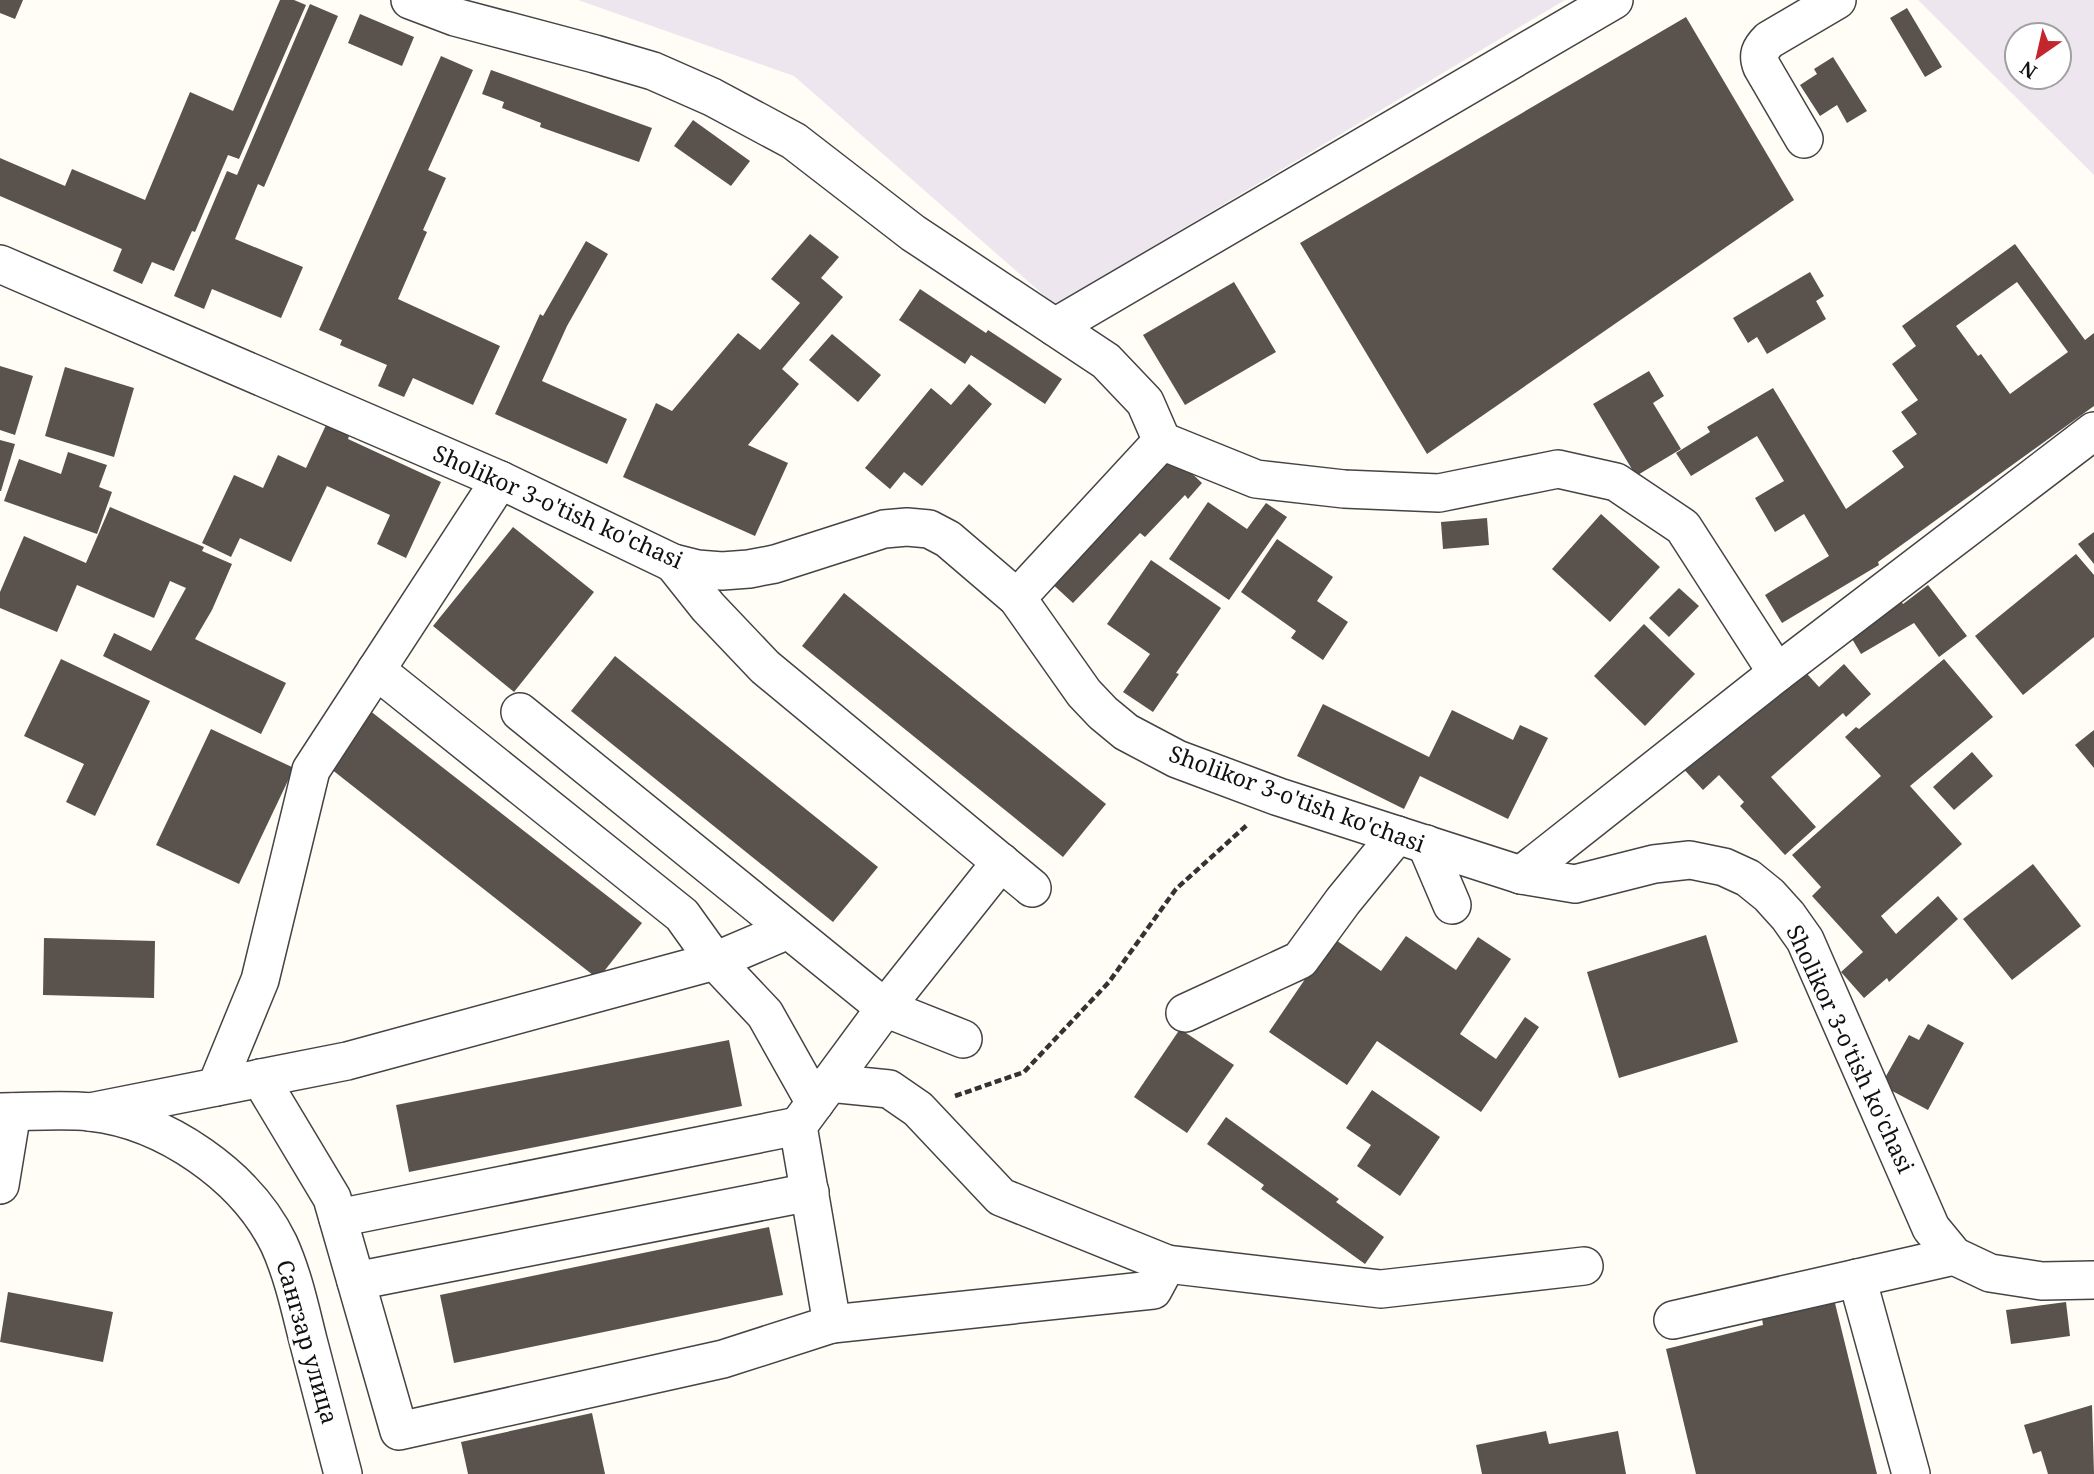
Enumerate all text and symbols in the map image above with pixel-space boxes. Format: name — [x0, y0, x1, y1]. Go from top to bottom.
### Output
north arrow — [2003, 21, 2073, 91]
text: N — [2015, 55, 2042, 85]
street label: Sholikor 3-o'tish ko'chasi — [428, 437, 689, 576]
street label: Sholikor 3-o'tish ko'chasi — [1165, 737, 1430, 860]
street label: Sholikor 3-o'tish ko'chasi — [1779, 919, 1923, 1178]
street label: Сангзар улица — [269, 1256, 347, 1427]

